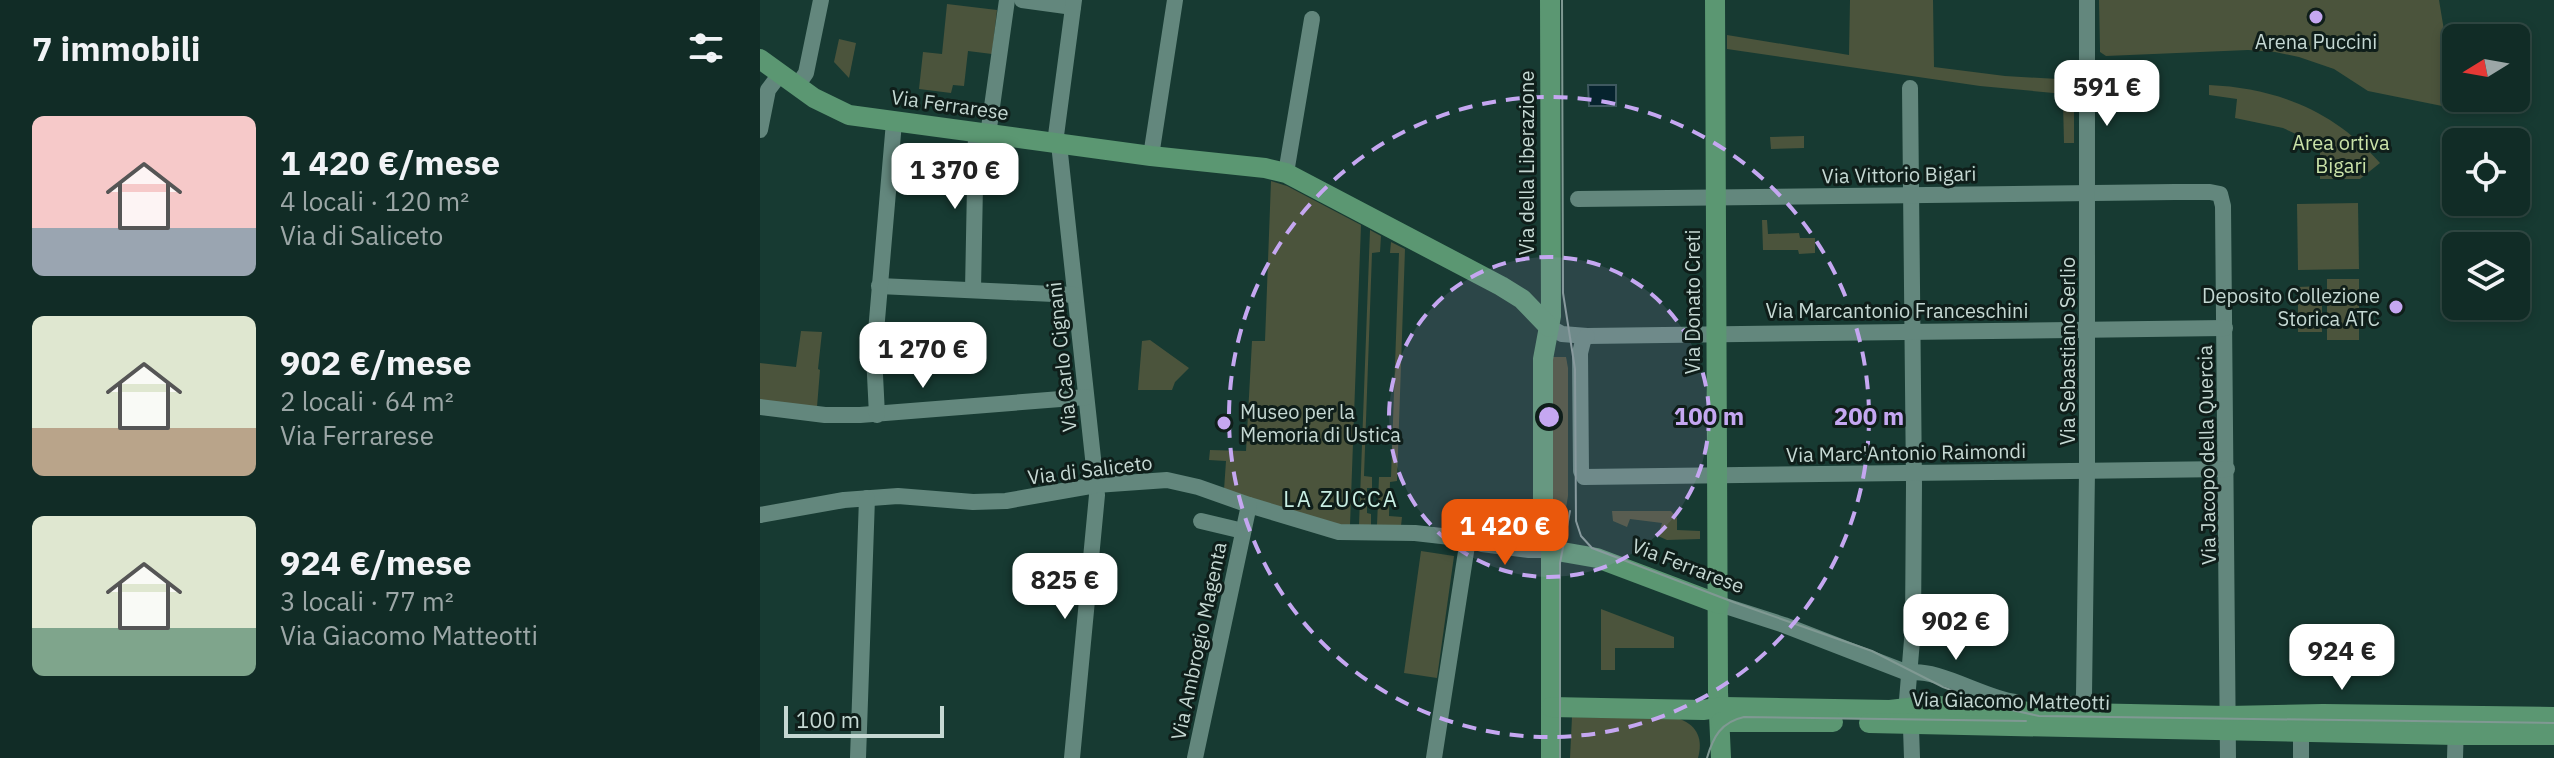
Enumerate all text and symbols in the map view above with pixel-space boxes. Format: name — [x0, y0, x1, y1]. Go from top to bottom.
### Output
marker: Arena Puccini — [2307, 8, 2325, 26]
north arrow — [2442, 24, 2530, 112]
map controls — [2442, 24, 2530, 320]
text: 7 immobili — [32, 26, 201, 70]
icon: filters — [684, 26, 728, 70]
place label: Arena Puccini — [2255, 28, 2377, 55]
pin: 591 € — [2051, 60, 2163, 128]
text: 591 € — [2072, 69, 2142, 103]
street label: Via della Liberazione — [1513, 71, 1540, 255]
street label: Via Ferrarese — [890, 83, 1011, 126]
button: locate — [2442, 128, 2530, 216]
park label: Area ortiva Bigari — [2292, 129, 2390, 179]
text: 1 420 €/mese — [280, 140, 500, 184]
pin: 1 370 € — [881, 143, 1029, 211]
icon: home — [96, 148, 192, 244]
text: 1 370 € — [910, 152, 1000, 186]
street label: Via Vittorio Bigari — [1821, 160, 1977, 189]
text: 4 locali · 120 m² — [280, 184, 469, 218]
text: Via di Saliceto — [280, 218, 443, 252]
street label: Via Donato Creti — [1679, 230, 1706, 374]
button: layers — [2442, 232, 2530, 320]
street label: Via Sebastiano Serlio — [2054, 257, 2081, 445]
street label: Via Carlo Cignani — [1040, 281, 1083, 433]
place label: Deposito Collezione Storica ATC — [2202, 282, 2380, 332]
street label: Via Marcantonio Franceschini — [1766, 297, 2028, 324]
marker: Deposito Collezione Storica ATC — [2387, 298, 2405, 316]
pin: 1 270 € — [849, 322, 997, 390]
text: 1 270 € — [878, 331, 968, 365]
text: 902 €/mese — [280, 340, 472, 384]
street label: Via Jacopo della Quercia — [2191, 344, 2222, 565]
icon: home — [96, 348, 192, 444]
text: 2 locali · 64 m² — [280, 384, 454, 418]
place label: Museo per la Memoria di Ustica — [1240, 398, 1401, 448]
text: 100 m — [1674, 400, 1744, 432]
text: 200 m — [1834, 400, 1904, 432]
centre of rings — [1535, 403, 1563, 431]
marker: Museo per la Memoria di Ustica — [1215, 414, 1233, 432]
text: Via Ferrarese — [280, 418, 434, 452]
street label: Via Marc'Antonio Raimondi — [1786, 437, 2026, 468]
street label: Via di Saliceto — [1026, 448, 1154, 491]
district label: LA ZUCCA — [1283, 484, 1399, 513]
pin: 1 420 € — [1431, 499, 1579, 567]
text: 1 420 € — [1460, 508, 1550, 542]
street label: Via Ferrarese — [1628, 532, 1748, 599]
street label: Via Ambrogio Magenta — [1164, 539, 1233, 742]
text: 924 €/mese — [280, 540, 472, 584]
icon: home — [96, 548, 192, 644]
pin: 825 € — [1009, 553, 1121, 621]
text: 825 € — [1030, 562, 1100, 596]
text: 3 locali · 77 m² — [280, 584, 454, 618]
pin: 902 € — [1900, 594, 2012, 662]
text: 902 € — [1921, 603, 1991, 637]
text: Via Giacomo Matteotti — [280, 618, 538, 652]
pin: 924 € — [2286, 624, 2398, 692]
text: 924 € — [2307, 633, 2377, 667]
street label: Via Giacomo Matteotti — [1912, 685, 2110, 716]
scale bar — [784, 702, 944, 738]
text: 100 m — [796, 705, 860, 734]

